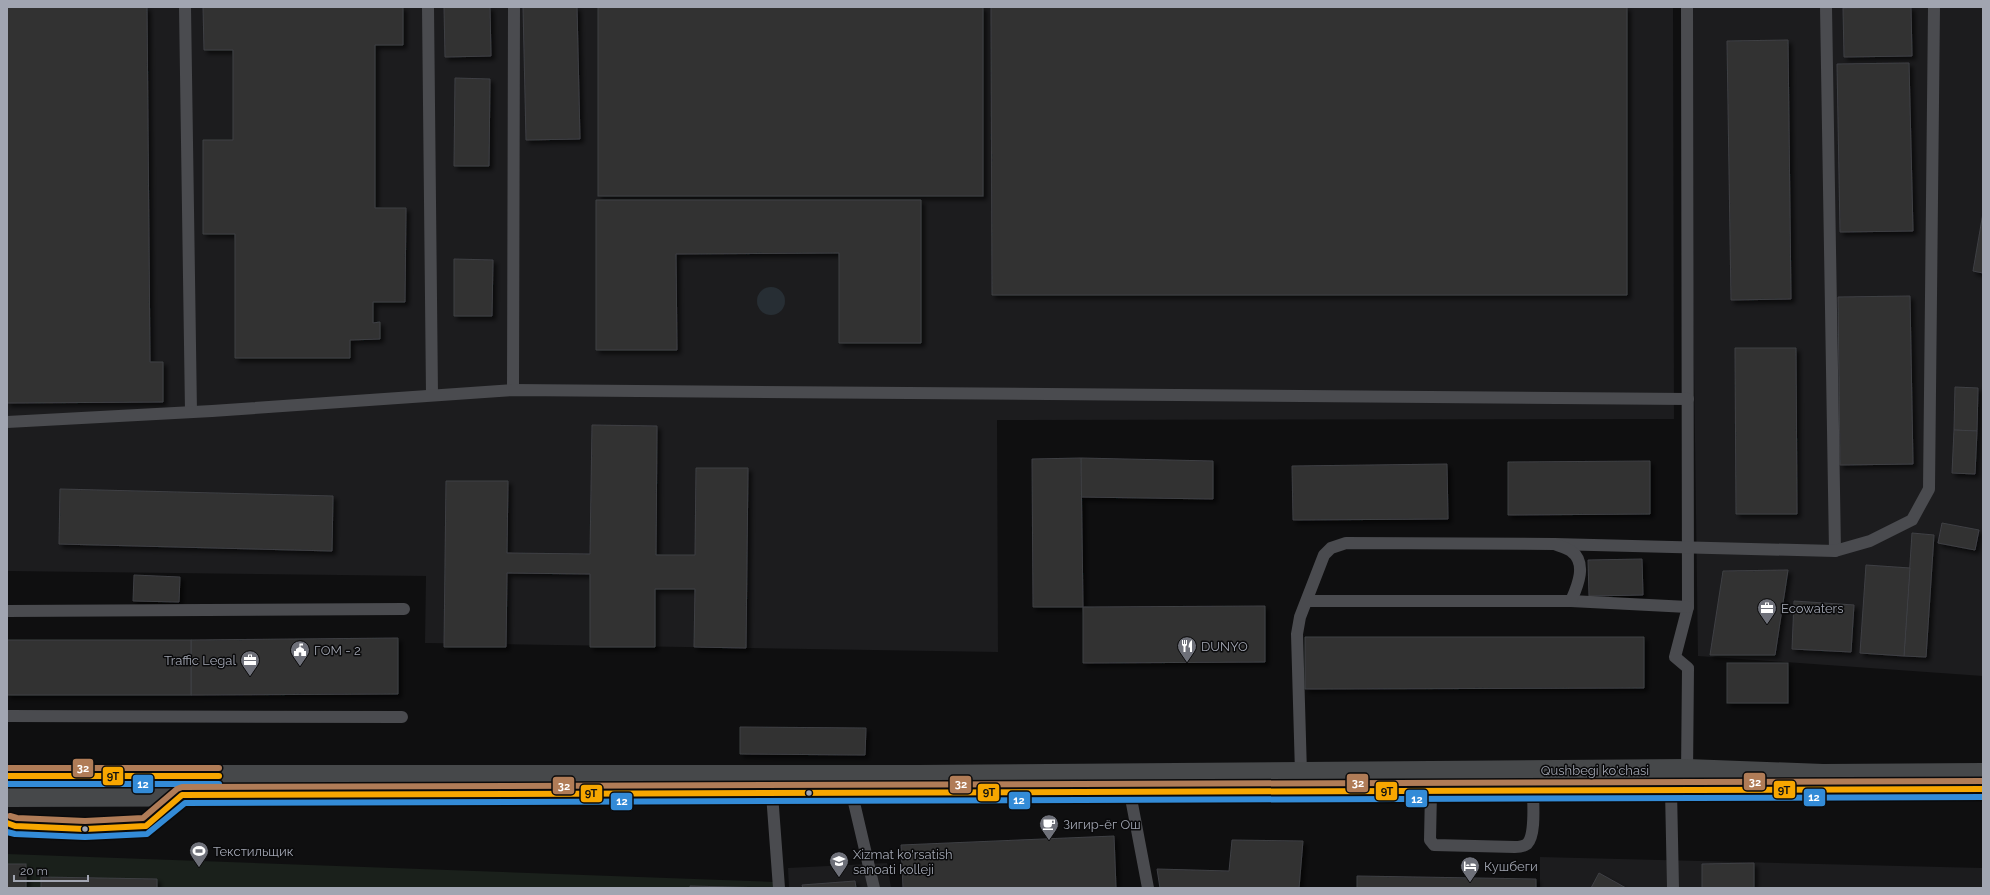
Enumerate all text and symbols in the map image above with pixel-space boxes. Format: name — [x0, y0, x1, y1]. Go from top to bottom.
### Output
office icon: Ecowaters — [1756, 597, 1778, 625]
place label: Ecowaters — [1781, 601, 1843, 616]
restaurant icon: DUNYO — [1176, 635, 1198, 663]
public building icon: ГОМ - 2 — [289, 639, 311, 667]
place label: DUNYO — [1201, 639, 1248, 654]
place label: ГОМ - 2 — [314, 643, 361, 658]
office icon: Traffic Legal — [239, 649, 261, 677]
place label: Traffic Legal — [164, 653, 236, 668]
line badge: 32 — [72, 758, 94, 778]
text: 32 — [77, 762, 89, 775]
street label: Qushbegi ko'chasi — [1541, 763, 1649, 778]
line badge: 9Т — [102, 766, 124, 786]
text: 9Т — [107, 770, 120, 783]
line badge: 32 — [1743, 772, 1766, 791]
line badge: 32 — [1346, 773, 1369, 793]
line badge: 12 — [132, 774, 154, 794]
line badge: 32 — [949, 775, 972, 794]
line badge: 32 — [552, 776, 575, 795]
text: 32 — [1749, 776, 1761, 789]
text: 32 — [1352, 777, 1364, 790]
text: 12 — [137, 778, 149, 791]
text: 32 — [955, 778, 967, 791]
text: 32 — [558, 780, 570, 793]
line badge: 9Т — [1773, 780, 1796, 799]
line badge: 9Т — [1375, 781, 1398, 801]
line badge: 9Т — [977, 783, 1000, 802]
line badge: 9Т — [580, 784, 603, 803]
text: 9Т — [1778, 784, 1791, 797]
text: 9Т — [1381, 785, 1394, 798]
text: 9Т — [983, 786, 996, 799]
text: 9Т — [585, 787, 598, 800]
unlabelled marker — [804, 788, 814, 798]
line badge: 12 — [1803, 788, 1826, 807]
line badge: 12 — [1405, 789, 1428, 808]
line badge: 12 — [1008, 791, 1031, 810]
text: 12 — [1808, 791, 1820, 804]
line badge: 12 — [610, 792, 633, 811]
text: 12 — [1411, 793, 1423, 806]
text: 12 — [1013, 794, 1025, 807]
text: 12 — [616, 795, 628, 808]
cafe icon: Зигир-ёг Ош — [1038, 813, 1060, 841]
place label: Зигир-ёг Ош — [1063, 817, 1141, 832]
unlabelled marker — [80, 824, 90, 834]
sports icon: Текстильщик — [188, 840, 210, 868]
place label: Текстильщик — [213, 844, 294, 859]
place label: Xizmat ko'rsatish sanoati kolleji — [853, 847, 953, 877]
school or university icon: Xizmat ko'rsatish sanoati kolleji — [828, 850, 850, 878]
hotel icon: Кушбеги — [1459, 855, 1481, 883]
scale bar — [14, 857, 88, 883]
place label: Кушбеги — [1484, 859, 1538, 874]
text: 20 m — [20, 864, 48, 878]

